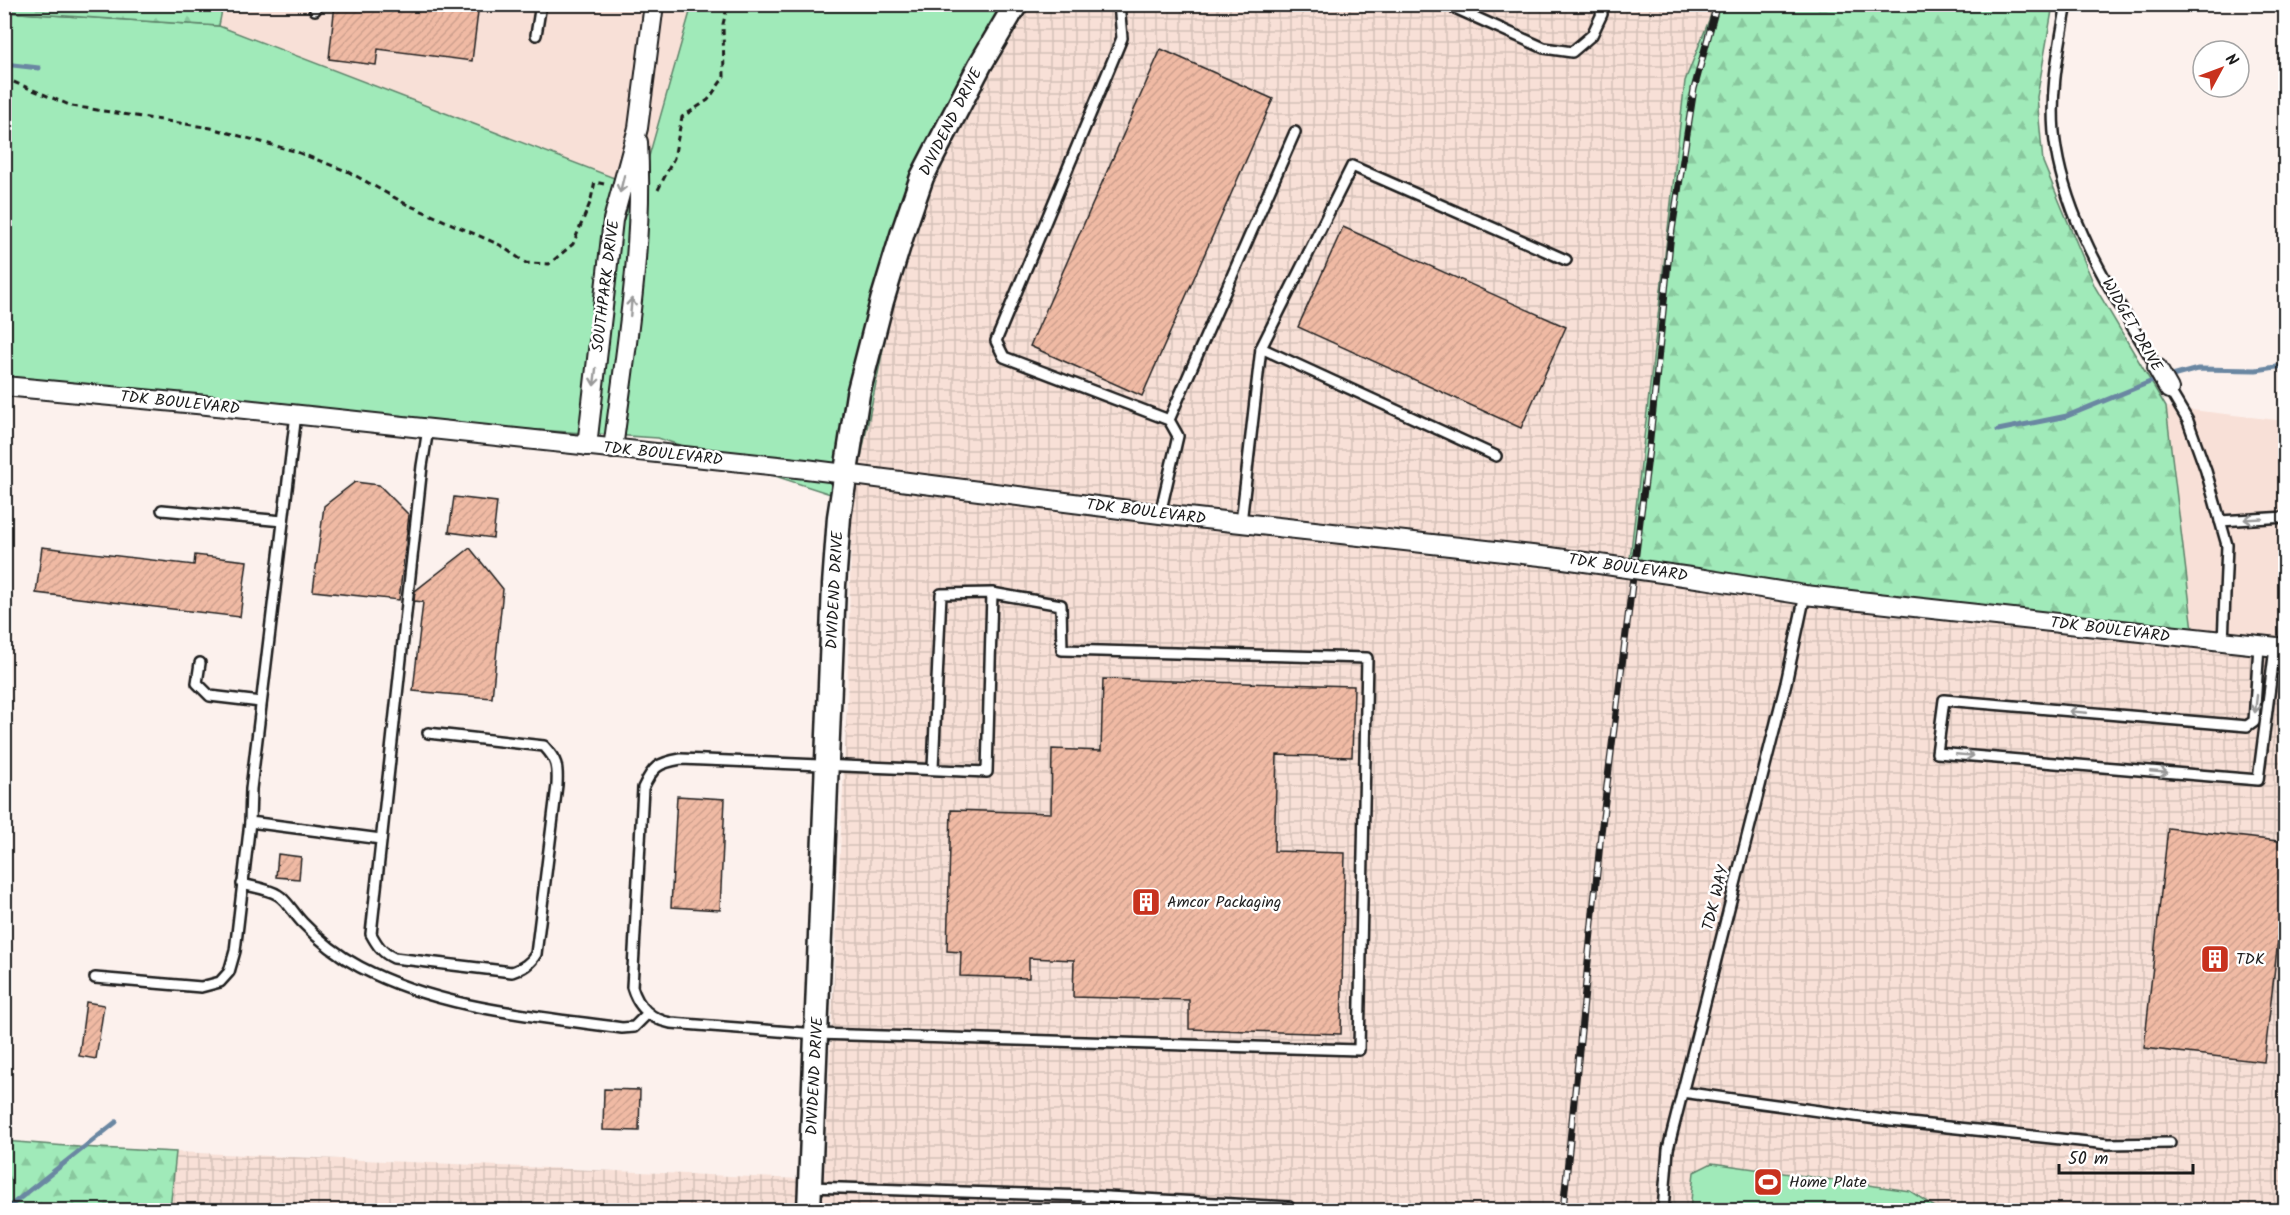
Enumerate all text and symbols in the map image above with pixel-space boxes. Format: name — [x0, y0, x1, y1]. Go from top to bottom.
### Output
north arrow — [2191, 39, 2251, 99]
text: N — [2218, 48, 2244, 72]
street label: DIVIDEND DRIVE — [913, 63, 989, 180]
one-way arrow — [615, 175, 627, 194]
street label: SOUTHPARK DRIVE — [585, 218, 627, 354]
street label: WIDGET DRIVE — [2095, 274, 2169, 377]
one-way arrow — [626, 298, 637, 318]
one-way arrow — [589, 367, 600, 387]
street label: TDK BOULEVARD — [119, 384, 241, 422]
street label: TDK BOULEVARD — [602, 435, 724, 473]
street label: TDK BOULEVARD — [1085, 492, 1207, 532]
one-way arrow — [2243, 513, 2263, 524]
street label: DIVIDEND DRIVE — [819, 530, 851, 650]
street label: TDK BOULEVARD — [1567, 547, 1689, 589]
street label: TDK BOULEVARD — [2049, 610, 2171, 650]
one-way arrow — [2251, 694, 2262, 714]
one-way arrow — [2069, 706, 2089, 717]
one-way arrow — [1954, 750, 1974, 761]
one-way arrow — [2149, 767, 2168, 778]
street label: TDK WAY — [1696, 862, 1736, 933]
building icon: Amcor Packaging — [1130, 886, 1162, 918]
place label: Amcor Packaging — [1167, 890, 1281, 915]
building icon: TDK — [2199, 943, 2231, 975]
place label: TDK — [2236, 947, 2265, 972]
street label: DIVIDEND DRIVE — [799, 1016, 831, 1136]
scale bar — [2059, 1137, 2192, 1175]
text: 50 m — [2068, 1145, 2108, 1174]
sports icon: Home Plate — [1752, 1166, 1784, 1198]
place label: Home Plate — [1789, 1170, 1867, 1195]

